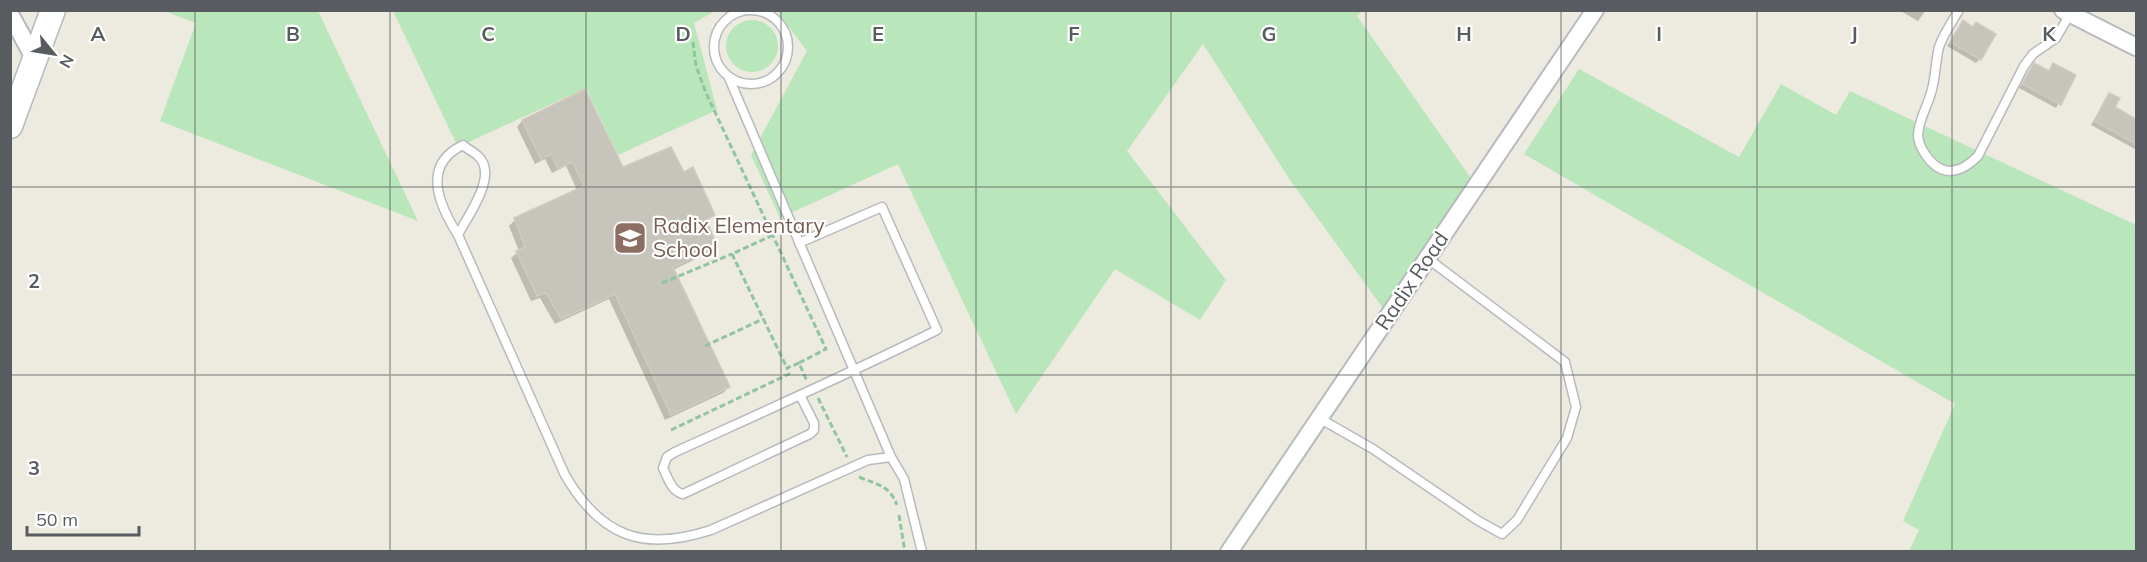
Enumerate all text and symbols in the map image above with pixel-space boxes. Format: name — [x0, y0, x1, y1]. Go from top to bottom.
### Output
text: A — [91, 21, 106, 46]
text: B — [286, 21, 300, 46]
text: C — [481, 21, 495, 46]
text: D — [675, 21, 691, 46]
text: E — [872, 21, 884, 46]
text: F — [1068, 21, 1080, 46]
text: G — [1262, 21, 1276, 46]
text: H — [1456, 21, 1472, 46]
text: I — [1656, 21, 1662, 46]
text: J — [1850, 21, 1858, 46]
text: K — [2042, 21, 2056, 46]
north arrow — [24, 24, 84, 84]
text: N — [55, 51, 79, 72]
place label: Radix Elementary School — [653, 212, 825, 262]
school or university icon: Radix Elementary School — [612, 220, 648, 256]
street label: Radix Road — [1369, 226, 1454, 335]
text: 2 — [28, 268, 40, 293]
text: 3 — [28, 455, 40, 480]
scale bar — [27, 499, 140, 537]
text: 50 m — [36, 508, 78, 531]

